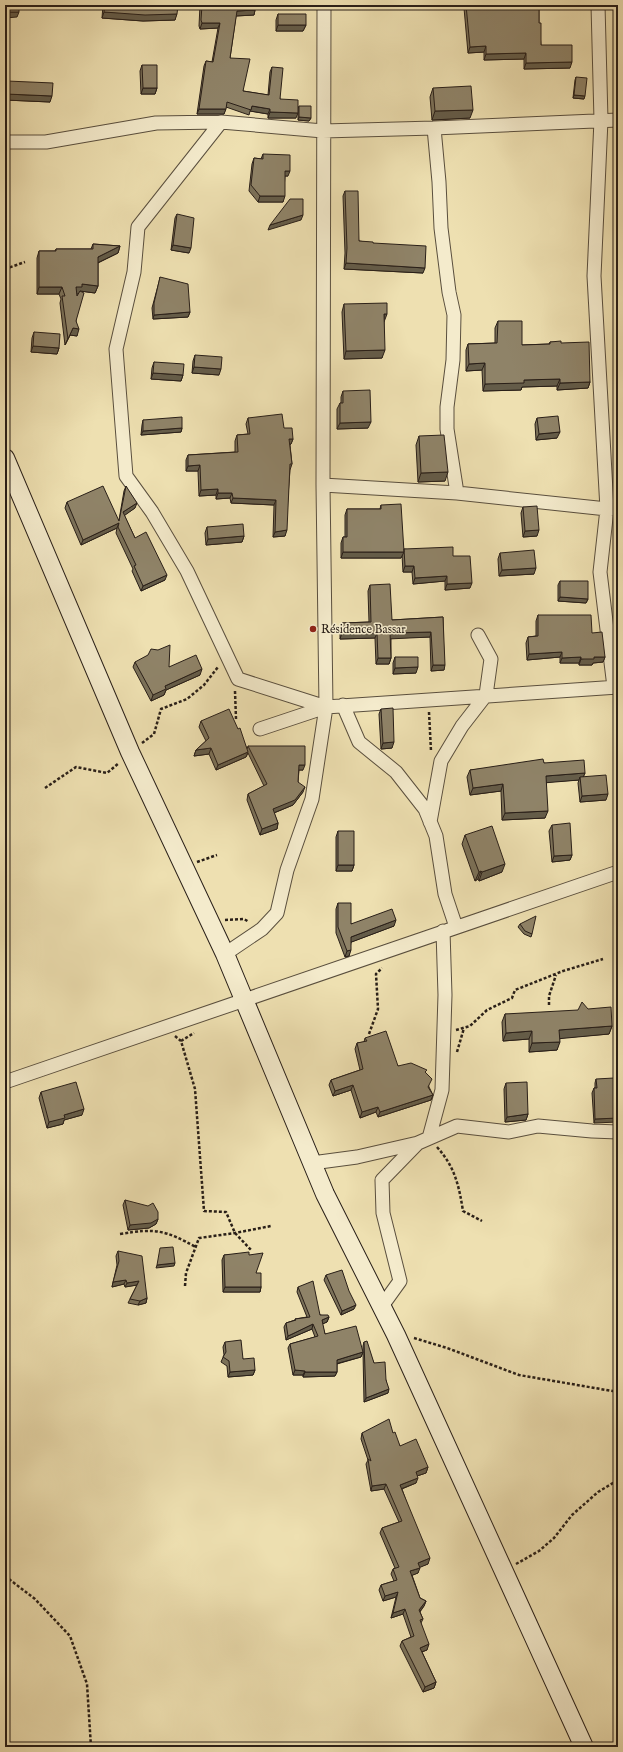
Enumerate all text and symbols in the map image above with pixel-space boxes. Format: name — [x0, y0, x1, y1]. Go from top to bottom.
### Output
place label: Résidence Bassar — [321, 622, 406, 637]
marker: Résidence Bassar — [308, 624, 318, 634]

